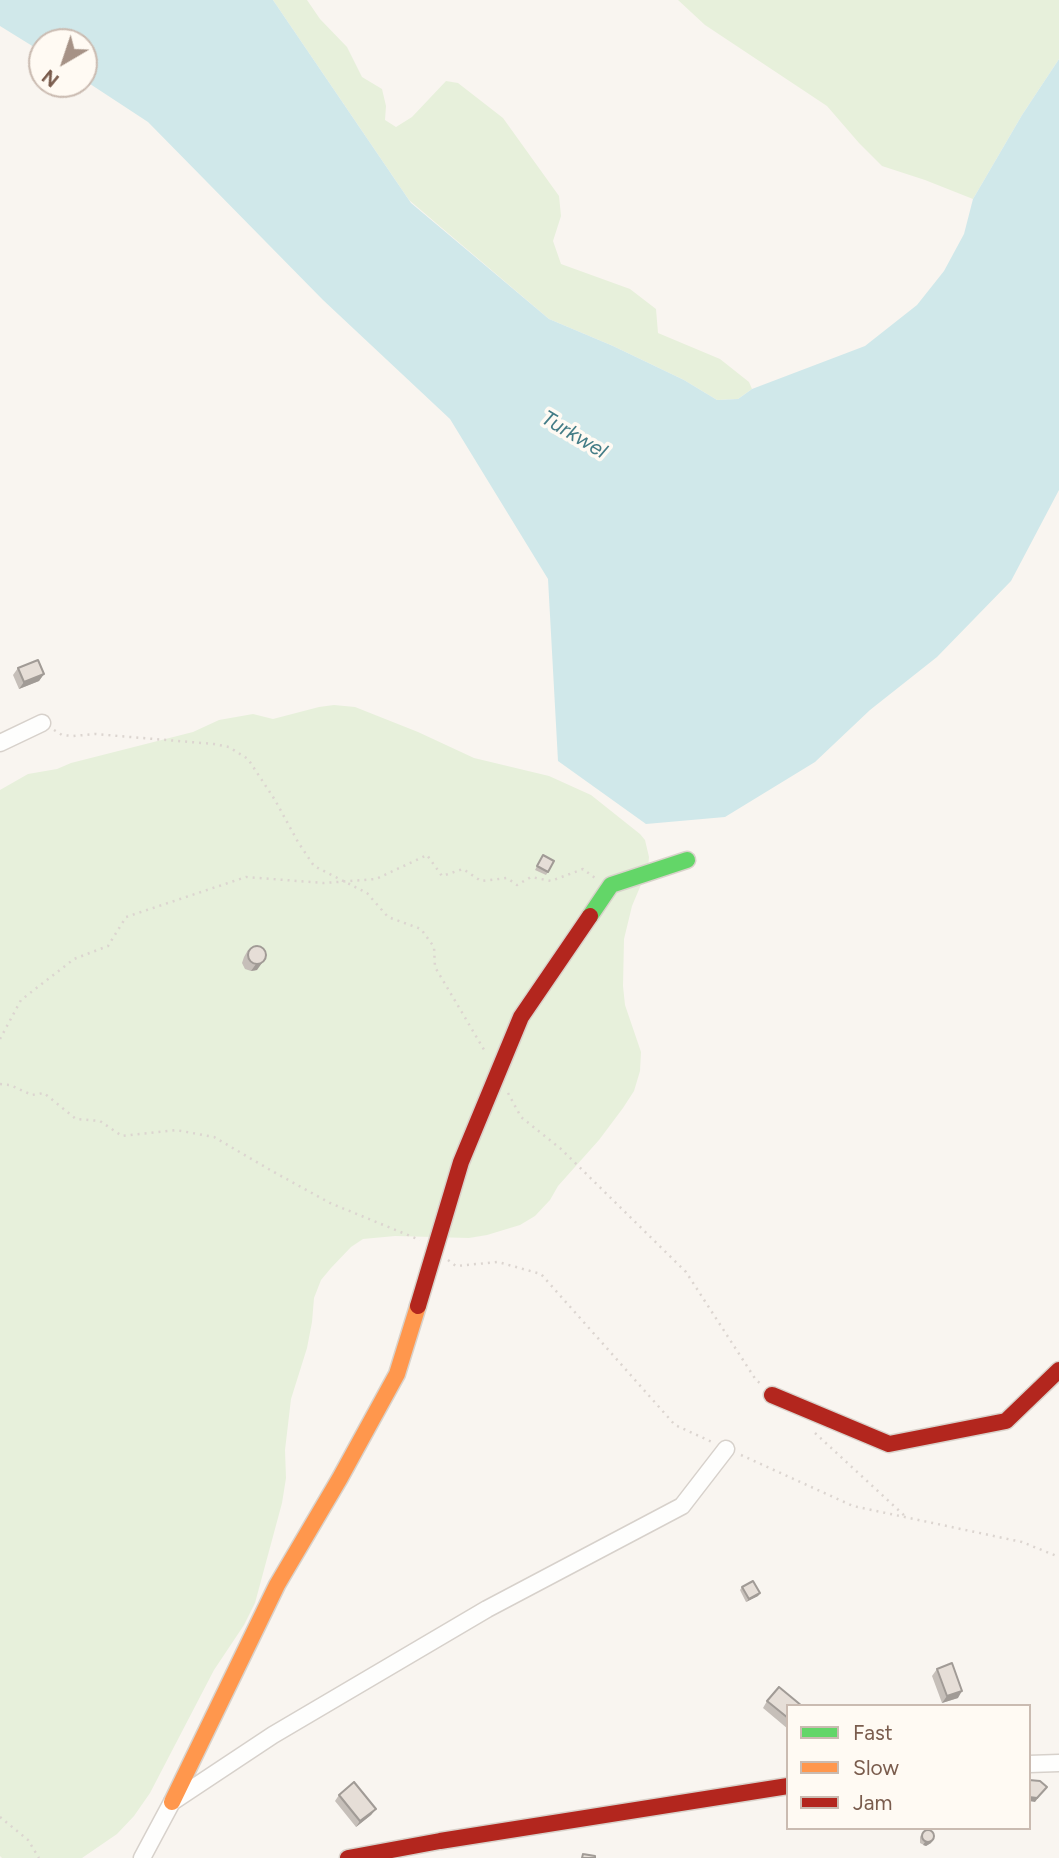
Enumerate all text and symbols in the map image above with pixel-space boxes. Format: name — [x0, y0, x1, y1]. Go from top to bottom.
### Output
north arrow — [28, 28, 98, 98]
text: N — [38, 65, 64, 92]
water label: Turkwel — [537, 406, 611, 464]
legend — [786, 1704, 1031, 1830]
text: Fast — [853, 1720, 893, 1745]
text: Slow — [853, 1755, 899, 1780]
text: Jam — [853, 1790, 892, 1815]

